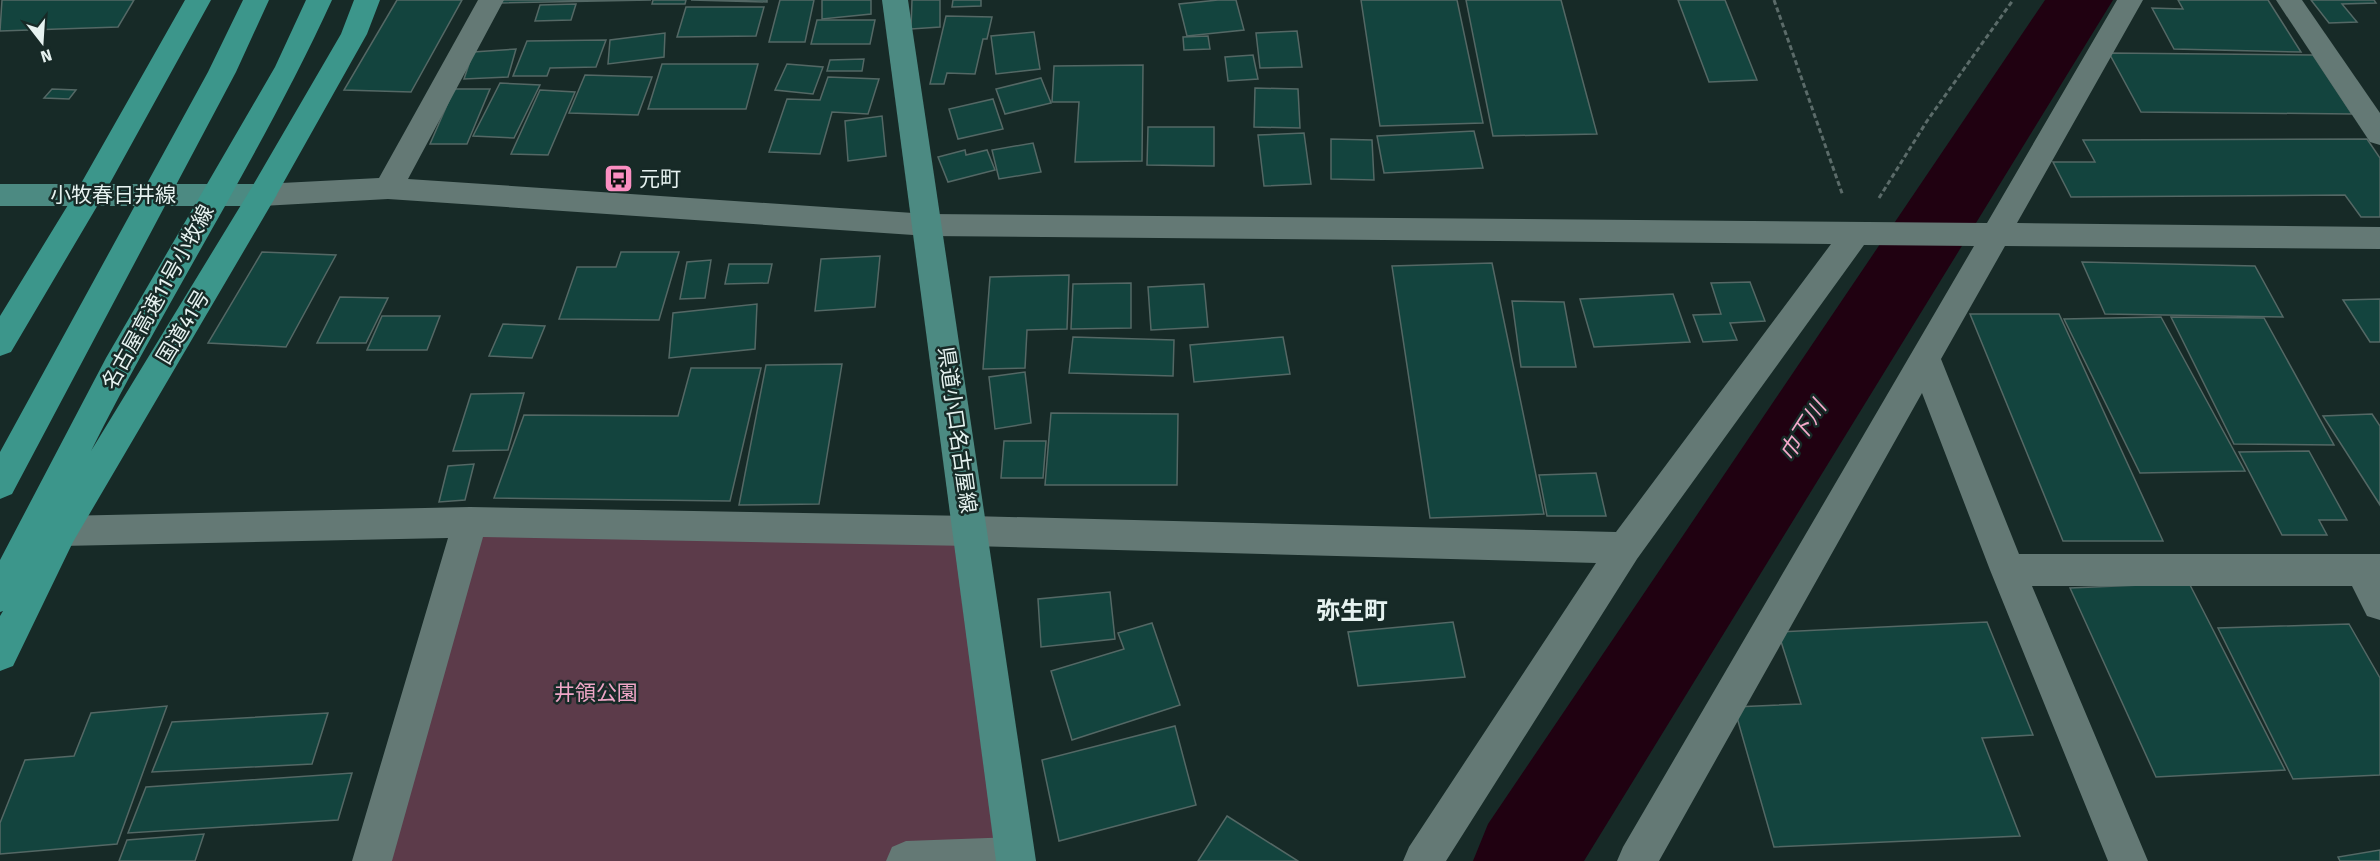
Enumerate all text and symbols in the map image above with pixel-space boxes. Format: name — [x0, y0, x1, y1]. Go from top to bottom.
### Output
north arrow — [12, 12, 72, 72]
text: N — [38, 45, 54, 67]
bus stop icon: 元町 — [602, 163, 634, 195]
place label: 元町 — [639, 166, 681, 192]
street label: 小牧春日井線 — [50, 182, 176, 208]
street label: 名古屋高速11号小牧線 — [96, 200, 220, 394]
street label: 国道41号 — [151, 285, 215, 369]
street label: 県道小口名古屋線 — [932, 345, 982, 515]
water label: 巾下川 — [1773, 394, 1833, 465]
district label: 弥生町 — [1316, 597, 1388, 625]
park label: 井領公園 — [554, 680, 638, 706]

